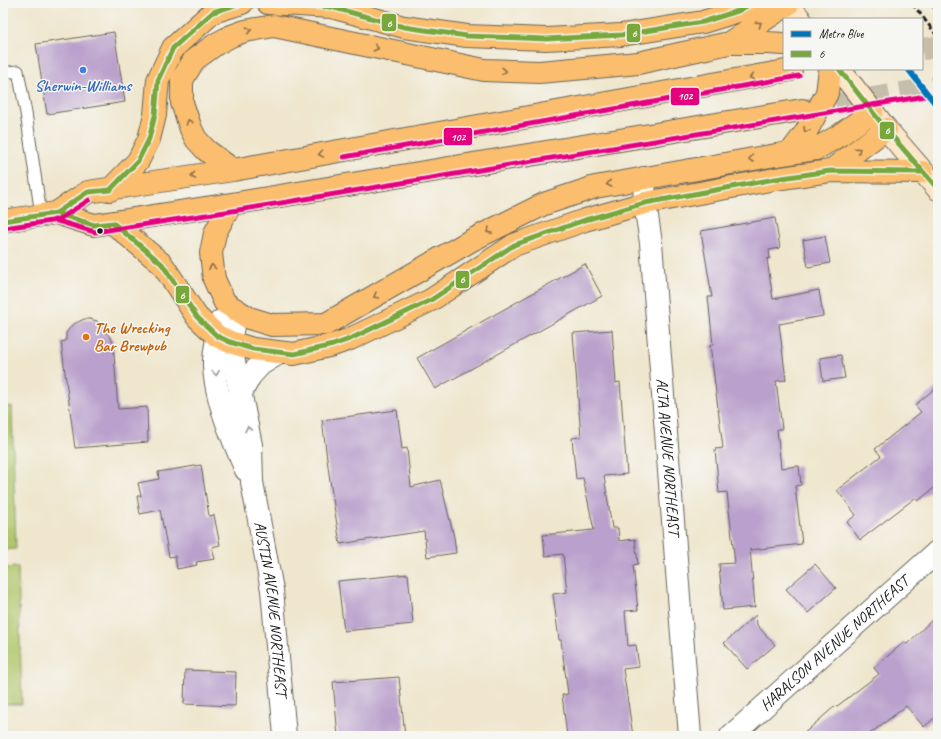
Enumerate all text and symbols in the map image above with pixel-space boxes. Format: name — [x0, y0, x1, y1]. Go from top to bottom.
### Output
line badge: 6 — [381, 13, 397, 32]
text: 6 — [386, 16, 392, 30]
legend — [783, 18, 923, 70]
one-way arrow — [755, 21, 762, 29]
line badge: 6 — [626, 23, 641, 43]
text: 6 — [631, 26, 637, 40]
text: Metro Blue — [819, 26, 865, 42]
one-way arrow — [246, 27, 252, 35]
one-way arrow — [373, 44, 380, 52]
text: 6 — [819, 46, 825, 62]
marker: Sherwin-Williams — [78, 65, 88, 75]
one-way arrow — [501, 66, 507, 75]
one-way arrow — [749, 72, 756, 81]
place label: Sherwin-Williams — [35, 76, 133, 96]
line badge: 102 — [670, 87, 700, 106]
text: 102 — [678, 89, 693, 103]
one-way arrow — [185, 119, 193, 126]
line badge: 6 — [879, 121, 895, 140]
text: 6 — [884, 123, 890, 137]
one-way arrow — [804, 126, 811, 133]
line badge: 102 — [443, 127, 473, 146]
text: 102 — [451, 130, 466, 144]
one-way arrow — [853, 147, 860, 154]
one-way arrow — [318, 150, 324, 158]
one-way arrow — [748, 154, 754, 163]
one-way arrow — [190, 171, 196, 180]
one-way arrow — [606, 180, 612, 188]
unlabelled marker — [95, 226, 105, 236]
one-way arrow — [486, 227, 493, 234]
one-way arrow — [208, 263, 217, 270]
line badge: 6 — [455, 270, 470, 289]
text: 6 — [459, 272, 465, 286]
line badge: 6 — [175, 285, 190, 304]
text: 6 — [179, 288, 185, 302]
one-way arrow — [373, 291, 380, 298]
place label: The Wrecking Bar Brewpub — [94, 318, 171, 356]
marker: The Wrecking Bar Brewpub — [81, 332, 91, 342]
one-way arrow — [211, 370, 220, 376]
street label: ALTA AVENUE NORTHEAST — [652, 377, 684, 540]
one-way arrow — [244, 426, 252, 433]
street label: AUSTIN AVENUE NORTHEAST — [250, 520, 292, 701]
street label: HARALSON AVENUE NORTHEAST — [756, 569, 916, 715]

